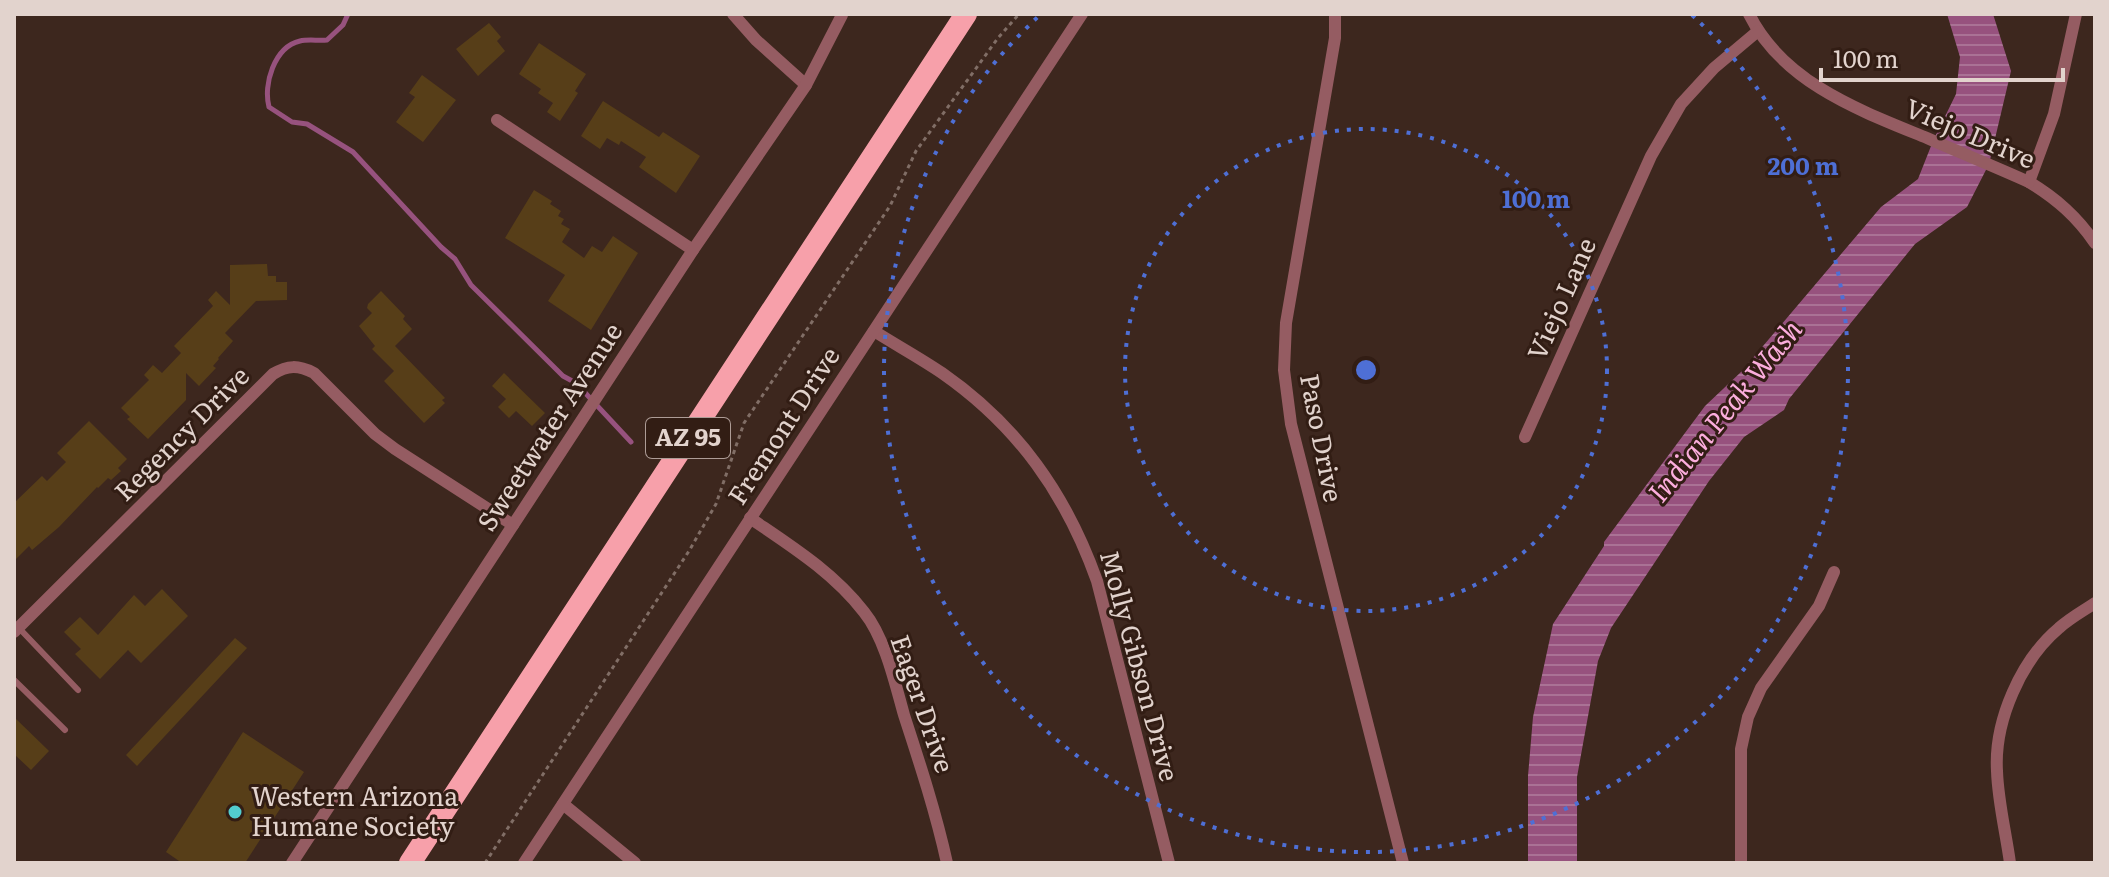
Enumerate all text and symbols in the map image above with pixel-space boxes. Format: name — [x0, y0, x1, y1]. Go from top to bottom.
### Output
scale bar — [1821, 32, 2063, 82]
text: 100 m — [1833, 40, 1899, 75]
street label: Viejo Drive — [1900, 87, 2042, 177]
text: 200 m — [1767, 147, 1839, 182]
text: 100 m — [1502, 180, 1570, 215]
street label: Viejo Lane — [1515, 231, 1604, 365]
water label: Indian Peak Wash — [1636, 309, 1811, 510]
street label: Sweetwater Avenue — [466, 314, 630, 538]
street label: Fremont Drive — [716, 338, 848, 511]
street label: Regency Drive — [104, 356, 257, 509]
centre of rings — [1352, 356, 1380, 384]
street label: Paso Drive — [1292, 370, 1355, 505]
road number: AZ 95 — [646, 418, 730, 458]
street label: Molly Gibson Drive — [1092, 546, 1191, 785]
street label: Eager Drive — [883, 629, 966, 777]
place label: Western Arizona Humane Society — [251, 775, 458, 844]
marker: Western Arizona Humane Society — [226, 803, 244, 821]

